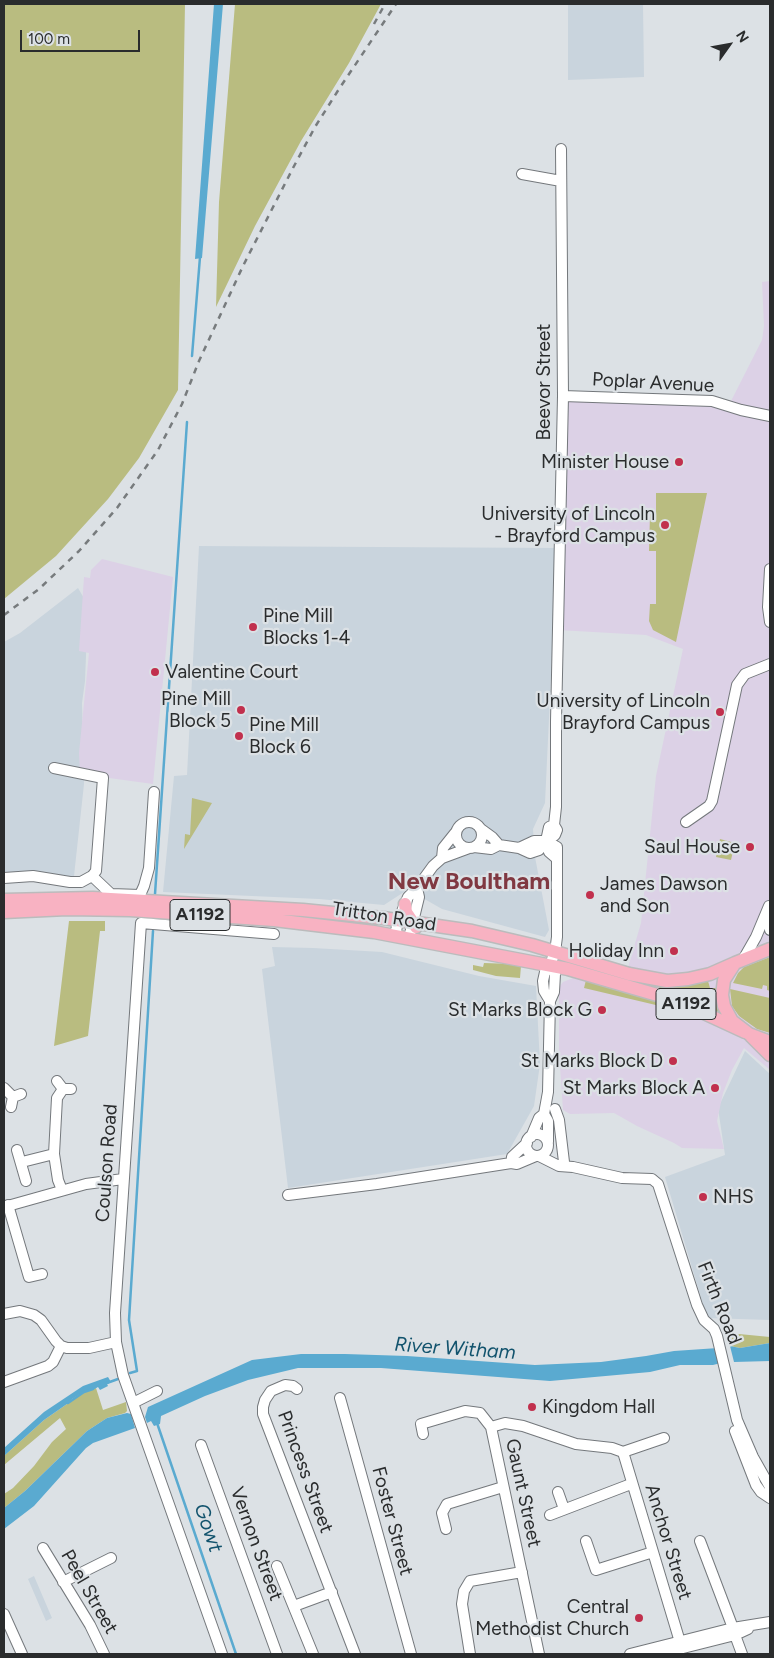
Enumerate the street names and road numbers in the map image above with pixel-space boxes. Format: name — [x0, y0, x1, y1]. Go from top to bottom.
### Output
street label: Beevor Street — [533, 323, 555, 441]
street label: Poplar Avenue — [591, 368, 715, 398]
street label: Tritton Road — [330, 898, 438, 936]
road number: A1192 — [170, 900, 230, 930]
road number: A1192 — [656, 989, 716, 1020]
street label: Coulson Road — [91, 1103, 123, 1223]
street label: Firth Road — [692, 1258, 746, 1348]
street label: Princess Street — [272, 1408, 338, 1536]
street label: Gaunt Street — [500, 1437, 546, 1549]
street label: Foster Street — [367, 1464, 417, 1578]
street label: Anchor Street — [640, 1481, 696, 1603]
street label: Vernon Street — [225, 1484, 287, 1604]
street label: Peel Street — [56, 1546, 122, 1638]

